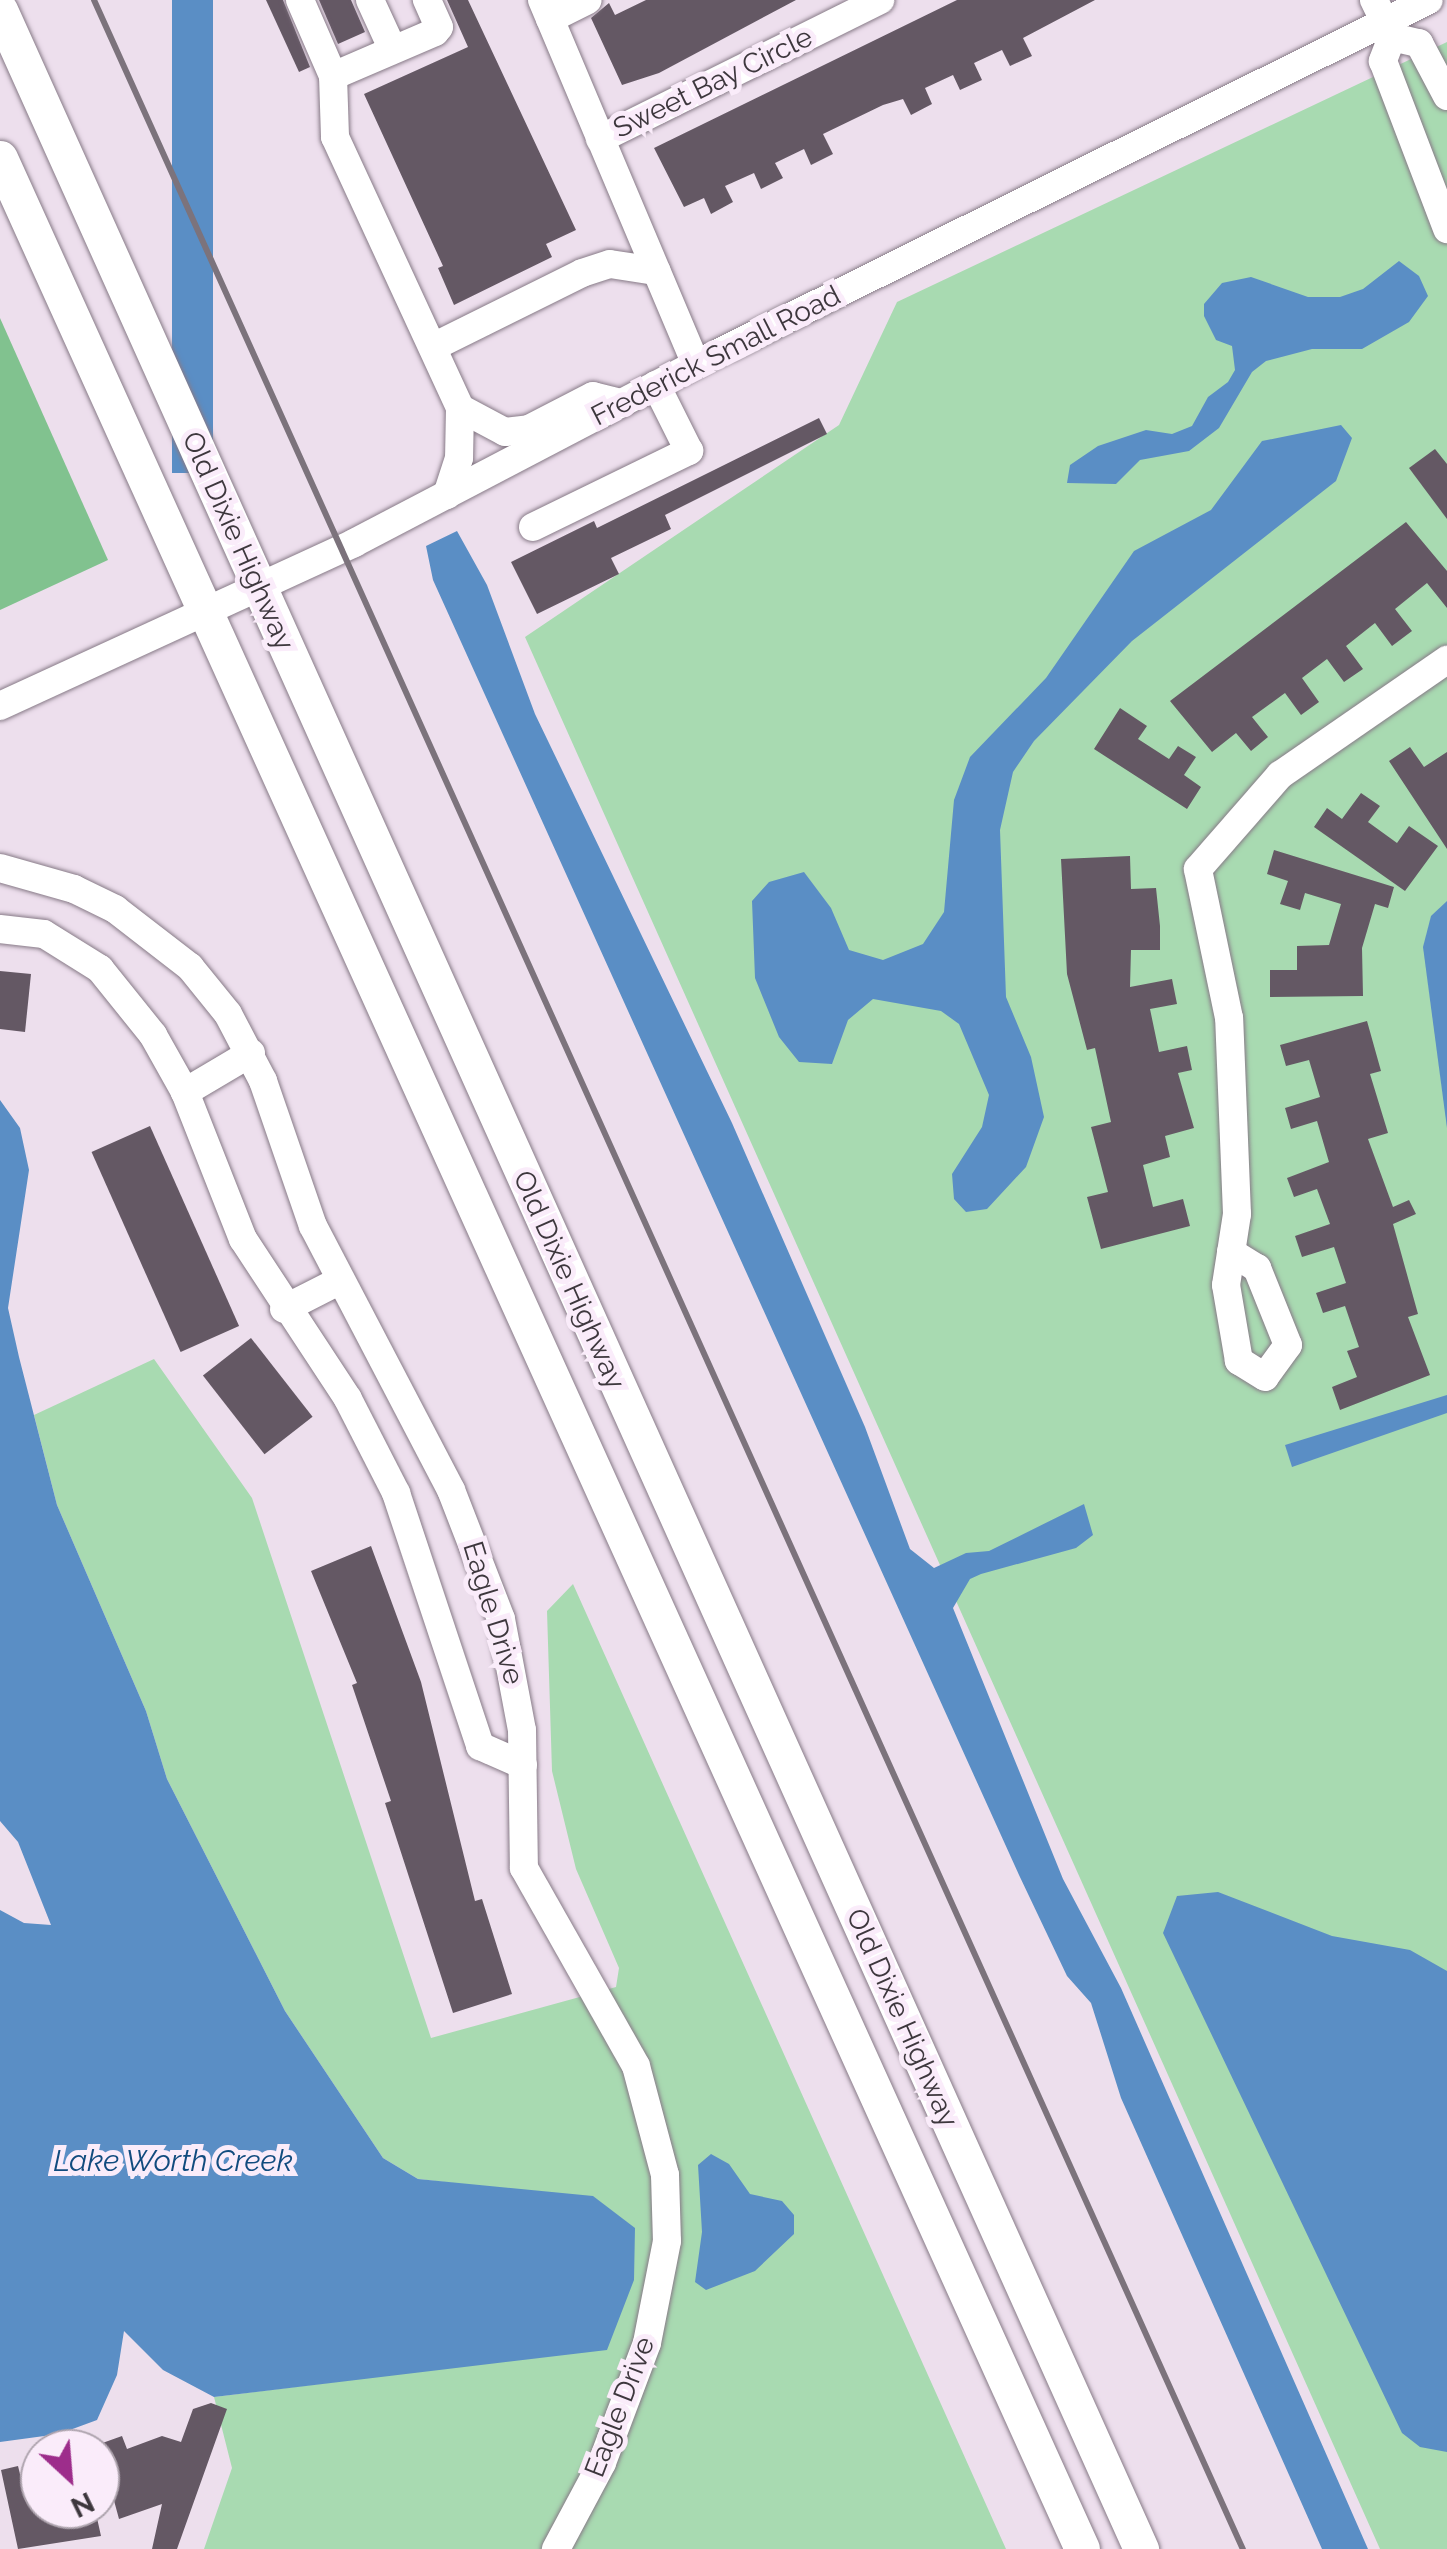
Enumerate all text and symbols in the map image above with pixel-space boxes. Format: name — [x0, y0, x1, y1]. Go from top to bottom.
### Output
street label: Sweet Bay Circle — [608, 20, 818, 146]
street label: Frederick Small Road — [585, 278, 847, 434]
street label: Old Dixie Highway — [175, 427, 301, 655]
street label: Old Dixie Highway — [506, 1166, 632, 1394]
street label: Eagle Drive — [455, 1538, 531, 1688]
street label: Old Dixie Highway — [839, 1904, 965, 2132]
water label: Lake Worth Creek — [53, 2143, 293, 2179]
street label: Eagle Drive — [578, 2332, 662, 2482]
north arrow — [20, 2429, 120, 2529]
text: N — [66, 2485, 99, 2524]

